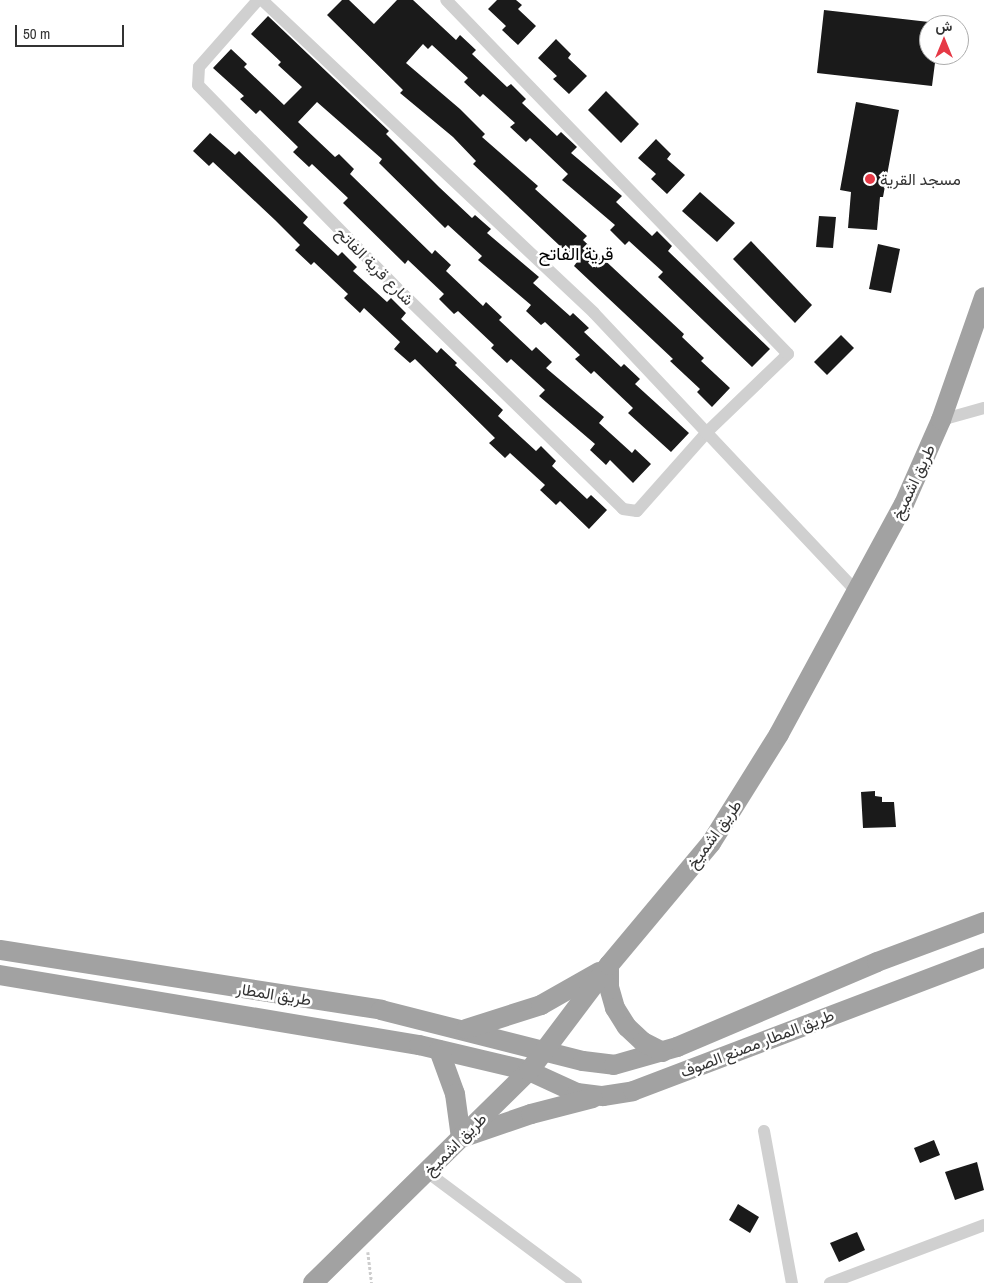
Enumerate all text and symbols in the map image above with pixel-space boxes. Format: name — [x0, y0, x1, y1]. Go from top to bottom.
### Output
scale bar — [18, 15, 126, 47]
north arrow — [919, 15, 969, 65]
text: ش — [936, 17, 952, 35]
text: 50 m — [23, 23, 50, 44]
place label: مسجد القرية — [880, 169, 961, 189]
marker: مسجد القرية — [864, 173, 876, 185]
street label: شارع قرية الفاتح — [332, 223, 418, 309]
district label: قرية الفاتح — [538, 243, 614, 265]
street label: طريق اشميخ — [887, 441, 939, 523]
street label: طريق اشميخ — [683, 796, 745, 872]
street label: طريق المطار — [235, 979, 313, 1009]
street label: طريق المطار مصنع الصوف — [677, 1005, 837, 1081]
street label: طريق اشميخ — [420, 1109, 490, 1179]

